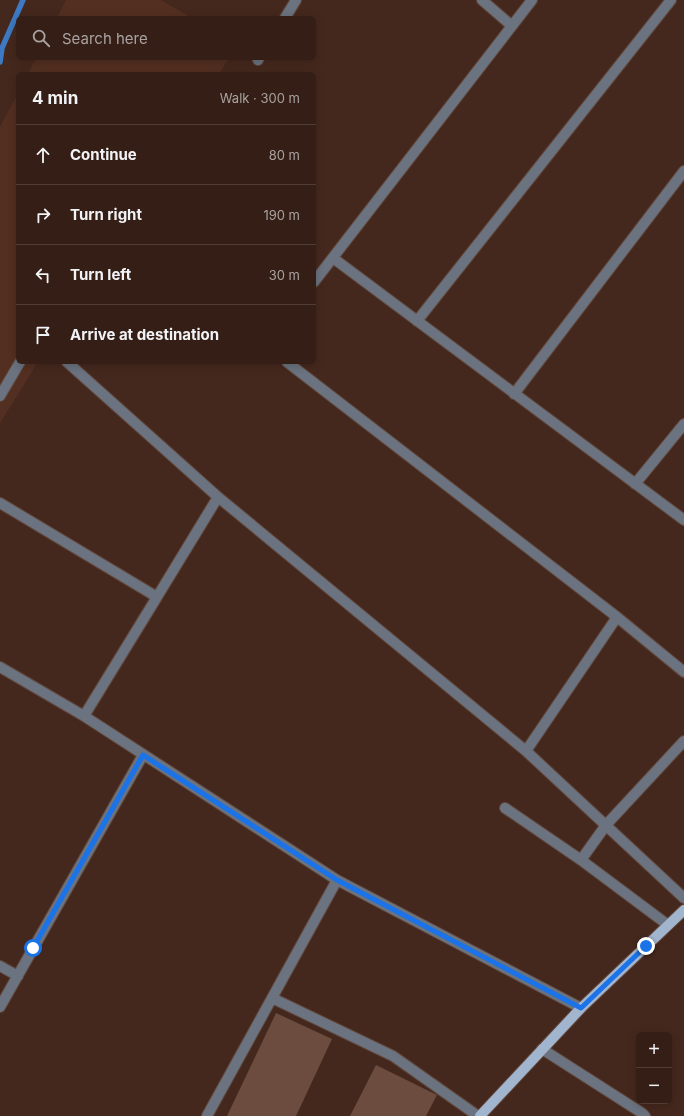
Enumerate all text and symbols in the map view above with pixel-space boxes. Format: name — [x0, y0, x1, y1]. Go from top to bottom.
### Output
search box — [16, 16, 316, 60]
icon: search — [30, 27, 52, 49]
text: Search here — [62, 29, 148, 48]
text: 4 min — [32, 88, 78, 108]
text: Walk · 300 m — [220, 90, 300, 106]
icon: ahead — [32, 144, 54, 166]
text: Continue — [70, 145, 137, 164]
text: 80 m — [269, 147, 300, 163]
icon: right — [32, 204, 54, 226]
text: Turn right — [70, 205, 142, 224]
text: 190 m — [263, 207, 300, 223]
icon: left — [32, 264, 54, 286]
text: Turn left — [70, 265, 131, 284]
text: 30 m — [269, 267, 300, 283]
icon: arrive — [32, 324, 54, 346]
text: Arrive at destination — [70, 325, 219, 344]
route end — [637, 937, 655, 955]
route start — [24, 939, 42, 957]
map controls — [636, 1032, 672, 1104]
button: + — [636, 1032, 672, 1068]
button: − — [636, 1068, 672, 1104]

